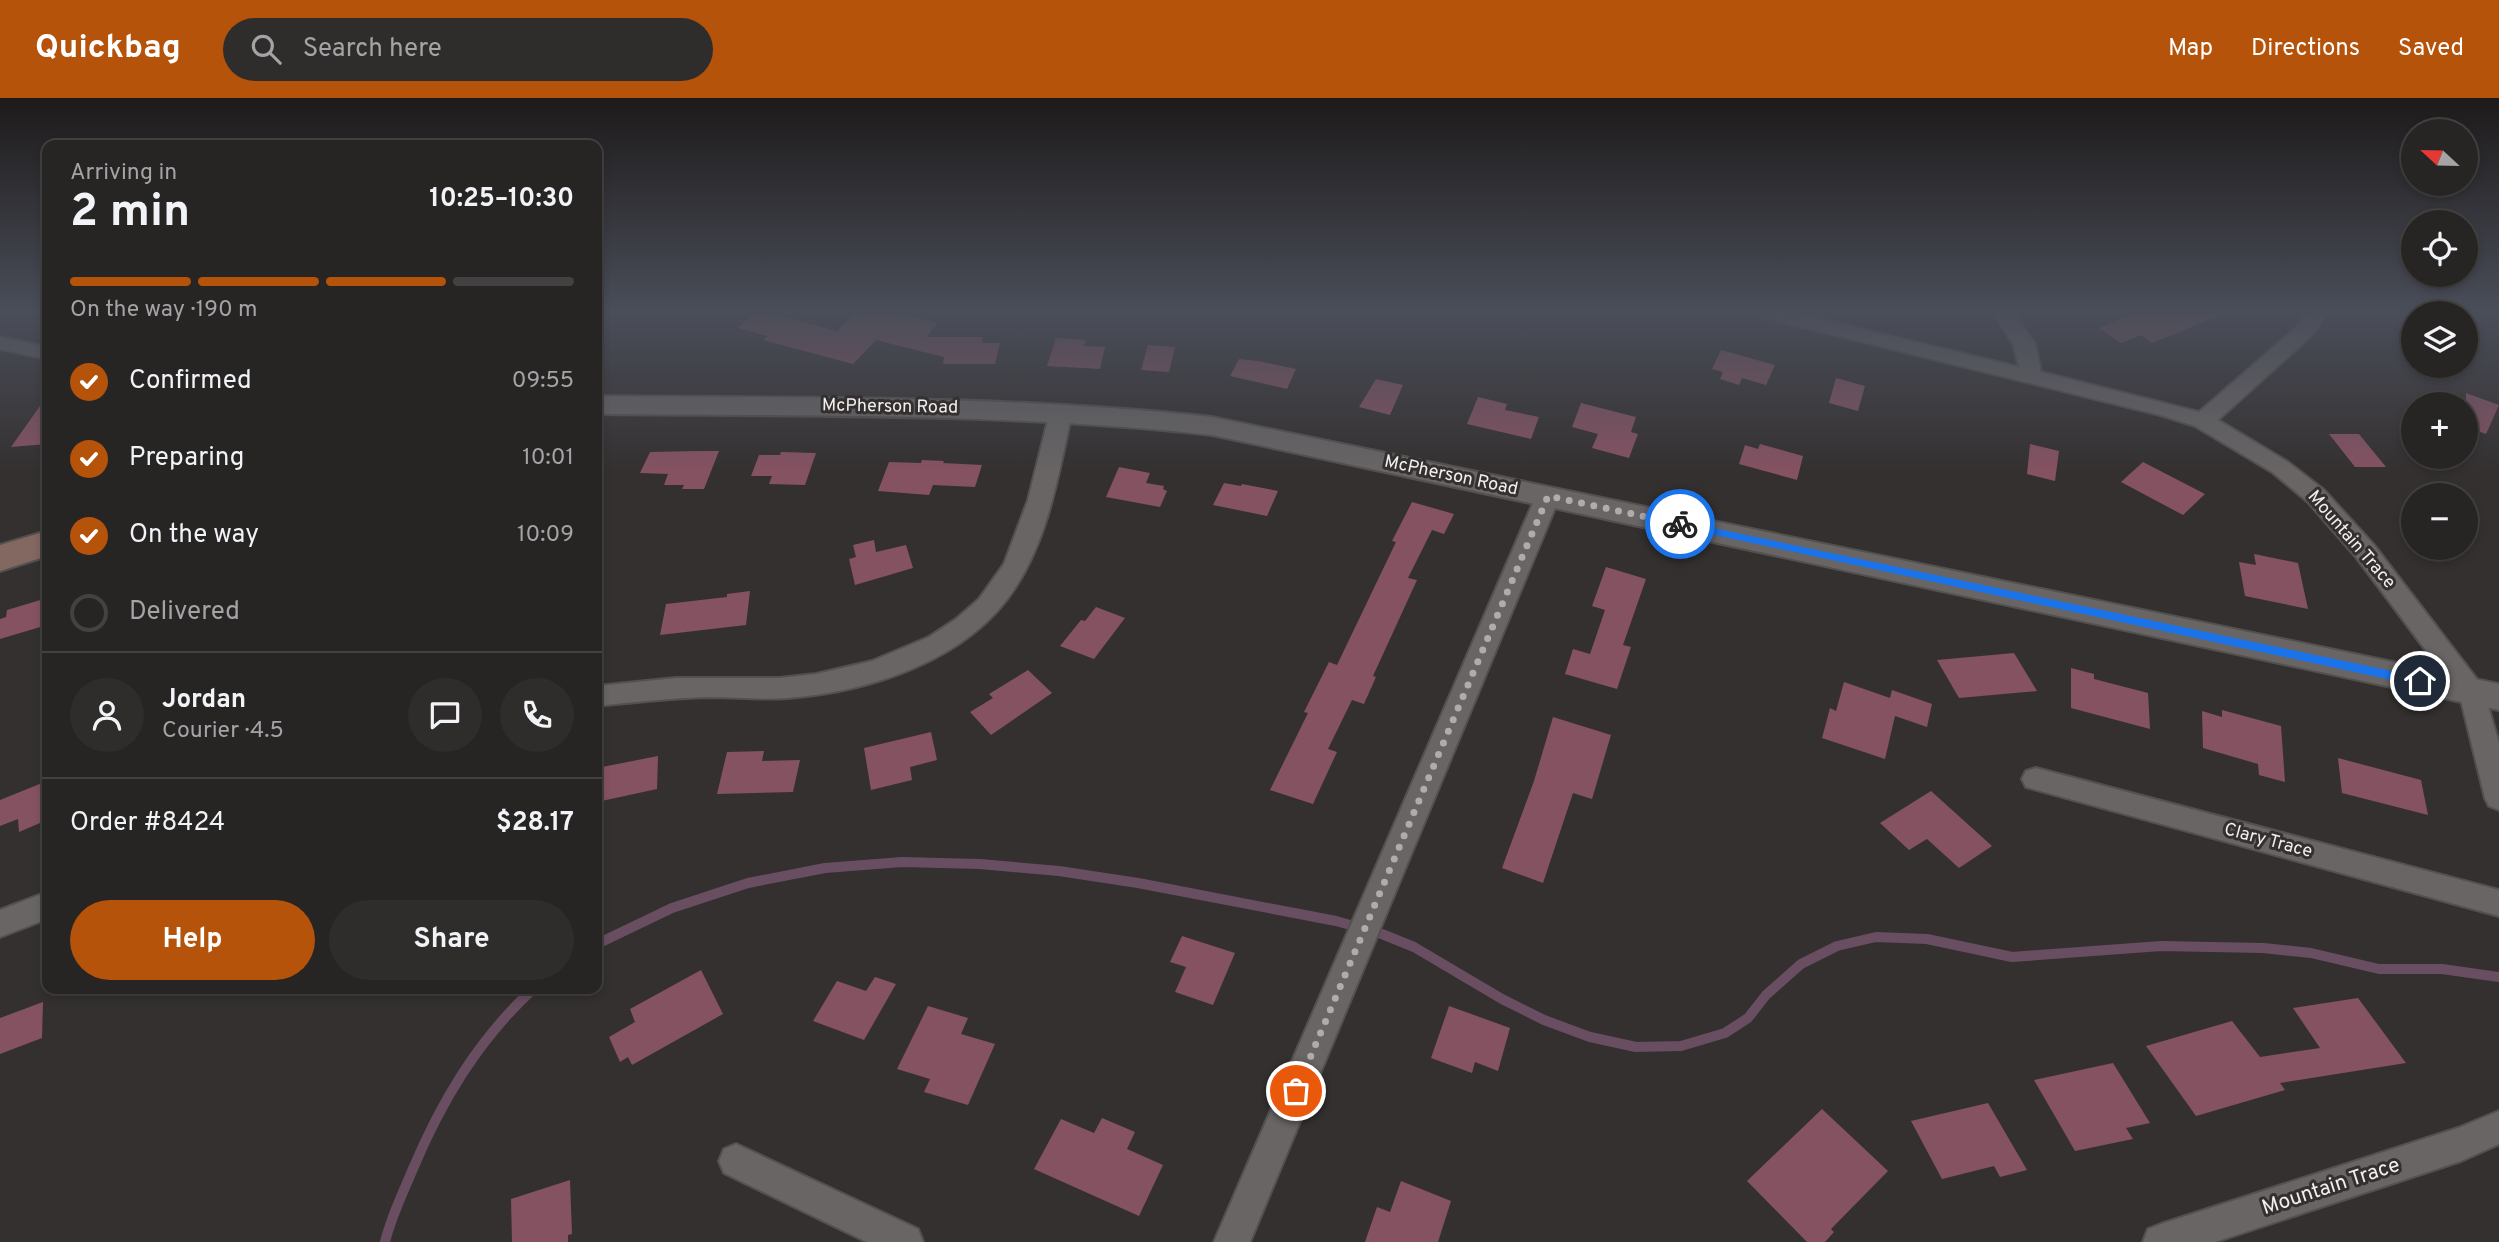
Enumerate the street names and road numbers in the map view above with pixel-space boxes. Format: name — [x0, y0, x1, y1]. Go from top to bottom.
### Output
street label: McPherson Road — [822, 394, 958, 420]
street label: McPherson Road — [1382, 451, 1520, 501]
street label: Mountain Trace — [2302, 486, 2400, 594]
street label: Clary Trace — [2221, 818, 2315, 864]
street label: Mountain Trace — [2259, 1152, 2403, 1222]

